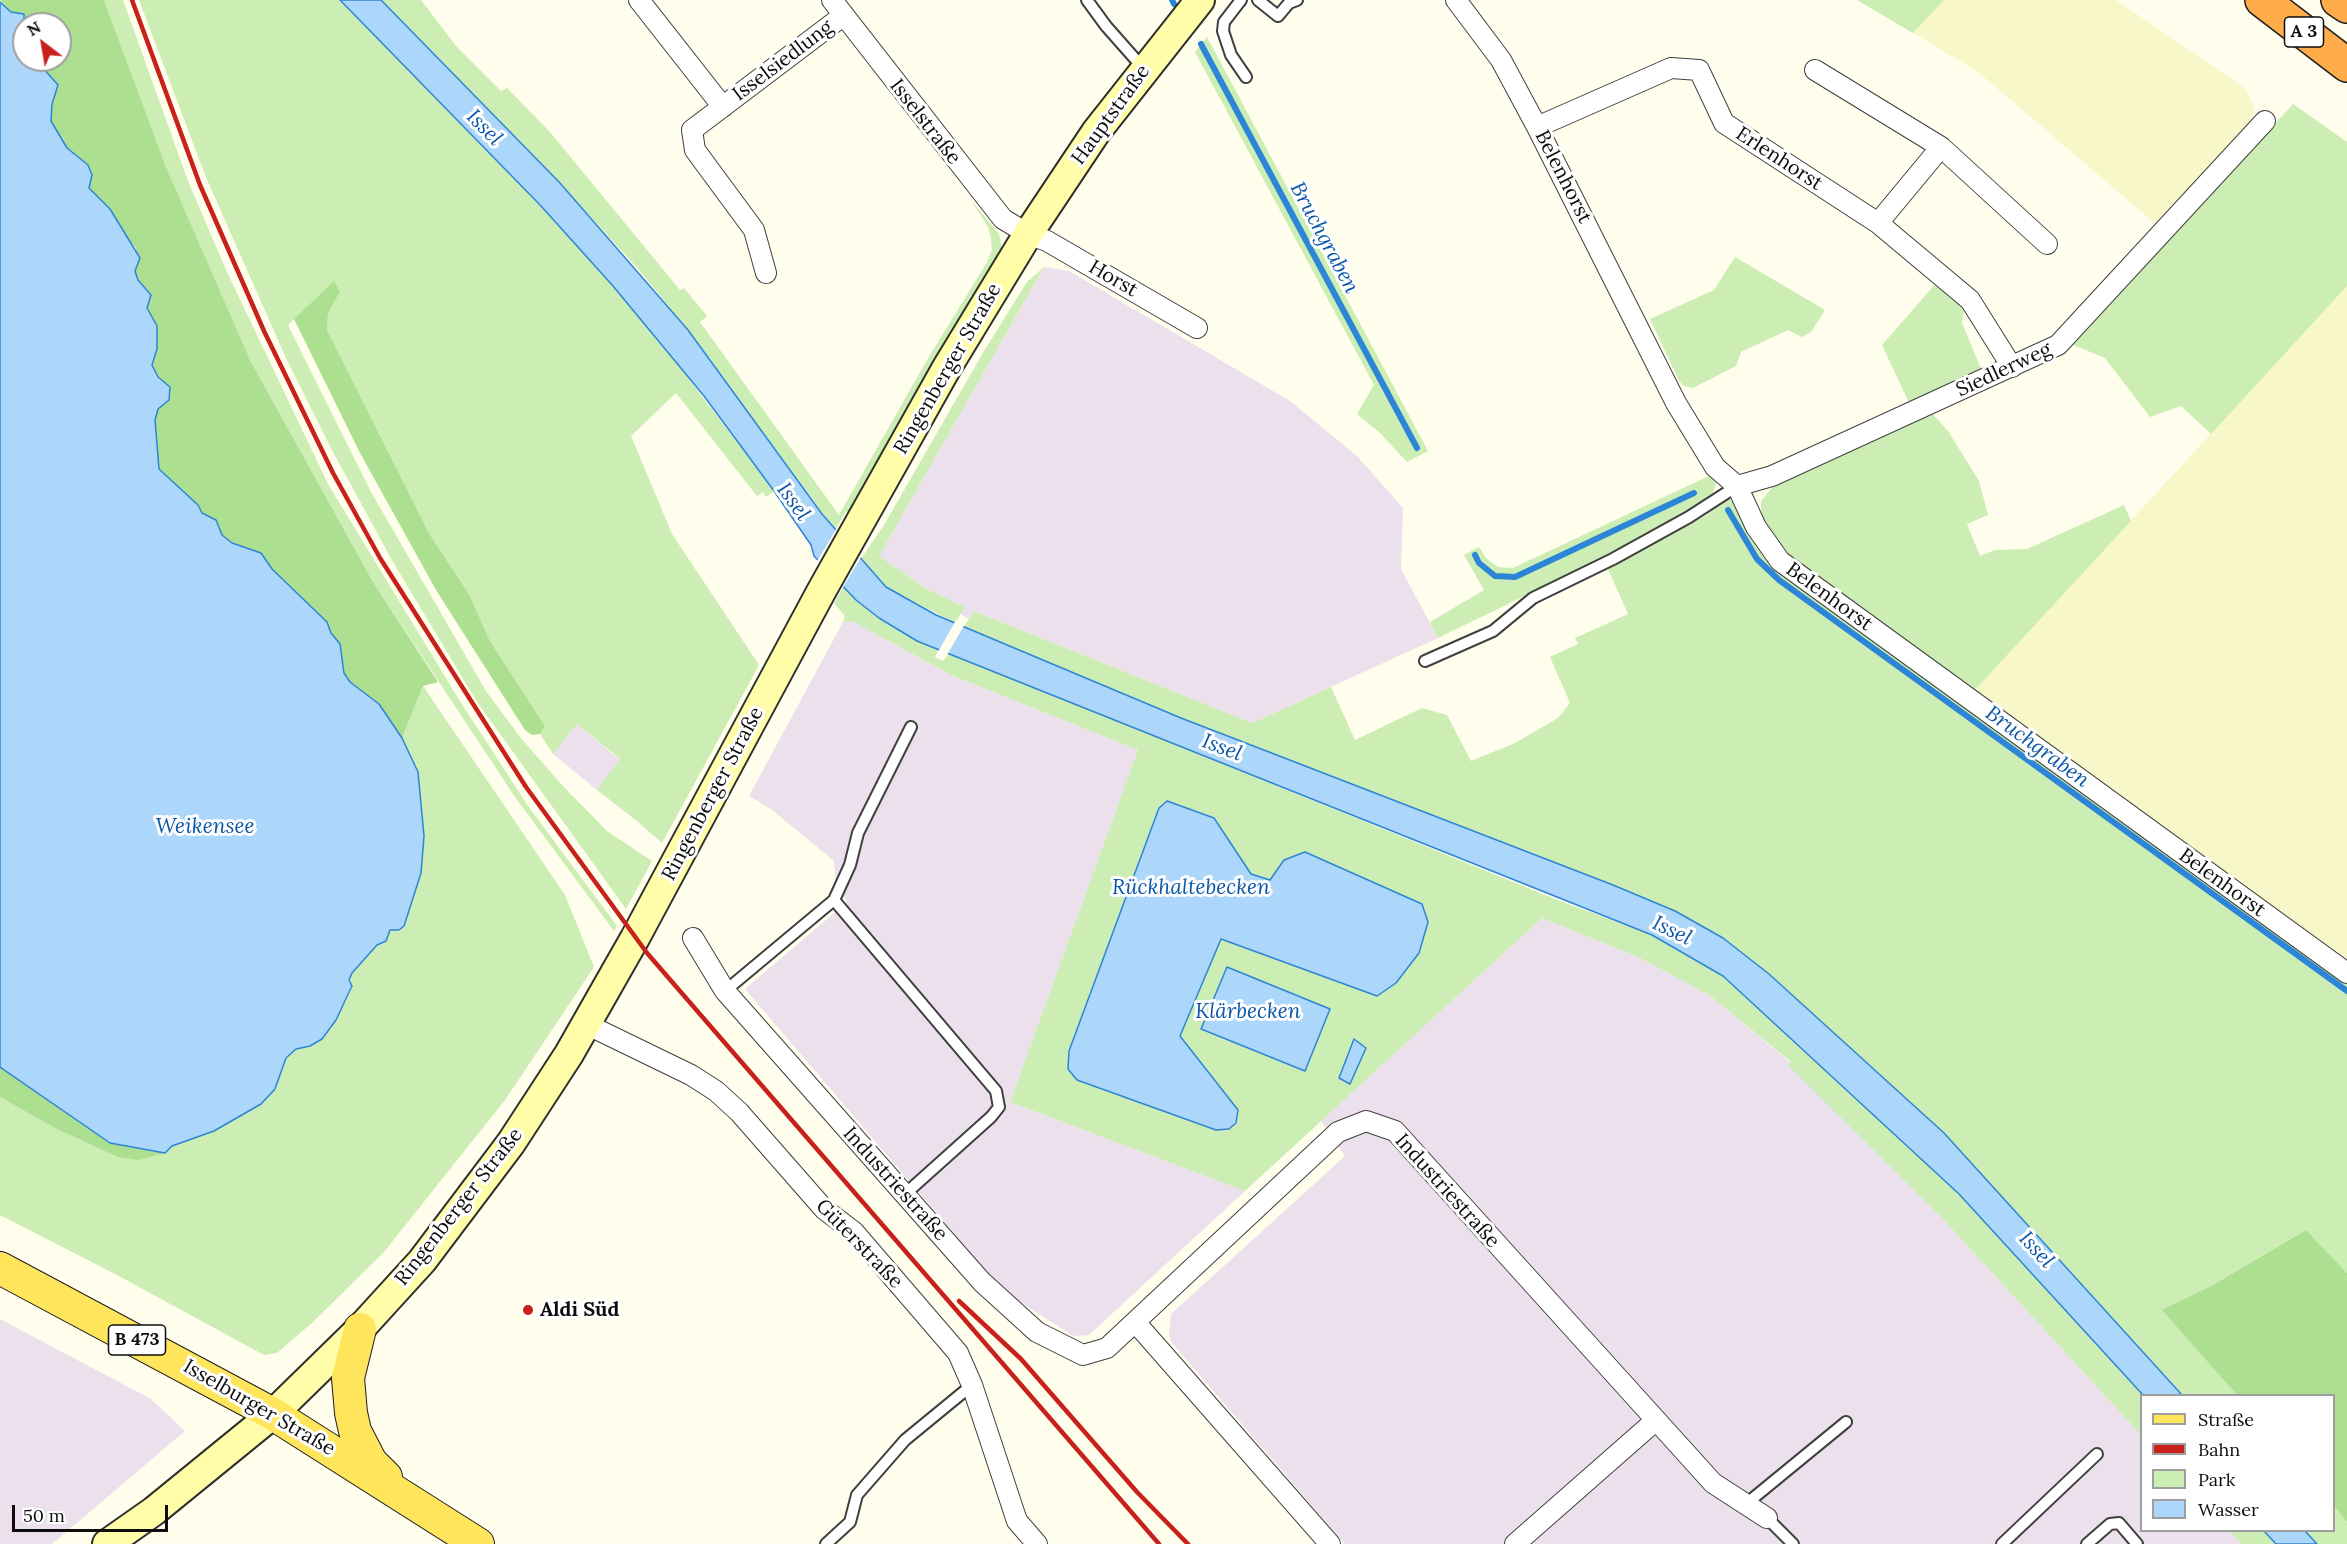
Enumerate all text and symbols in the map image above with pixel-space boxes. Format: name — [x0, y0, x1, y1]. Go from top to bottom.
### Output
north arrow — [12, 12, 72, 72]
street label: Isselsiedlung — [728, 15, 838, 107]
text: N — [23, 17, 44, 40]
road number: A 3 — [2284, 17, 2324, 47]
street label: Hauptstraße — [1067, 60, 1155, 170]
street label: Isselstraße — [884, 75, 966, 169]
water label: Issel — [461, 105, 507, 151]
street label: Erlenhorst — [1731, 122, 1827, 196]
street label: Belenhorst — [1529, 127, 1597, 227]
water label: Bruchgraben — [1284, 178, 1364, 298]
street label: Horst — [1084, 255, 1142, 303]
street label: Ringenberger Straße — [889, 279, 1007, 459]
street label: Siedlerweg — [1953, 338, 2055, 402]
water label: Issel — [771, 478, 815, 526]
street label: Belenhorst — [1781, 558, 1877, 636]
water label: Bruchgraben — [1980, 701, 2094, 793]
street label: Ringenberger Straße — [657, 703, 769, 885]
water label: Issel — [1198, 729, 1246, 767]
water label: Weikensee — [155, 814, 255, 840]
street label: Belenhorst — [2174, 844, 2270, 922]
water label: Rückhaltebecken — [1112, 875, 1270, 901]
water label: Issel — [1648, 911, 1696, 951]
water label: Klärbecken — [1195, 999, 1301, 1025]
street label: Industriestraße — [838, 1122, 952, 1246]
street label: Ringenberger Straße — [390, 1123, 528, 1291]
street label: Industriestraße — [1390, 1129, 1504, 1253]
street label: Güterstraße — [811, 1194, 907, 1294]
water label: Issel — [2013, 1226, 2059, 1274]
place label: Aldi Süd — [540, 1298, 619, 1322]
marker: Aldi Süd — [521, 1303, 535, 1317]
road number: B 473 — [108, 1325, 166, 1355]
street label: Isselburger Straße — [179, 1355, 339, 1461]
legend — [2140, 1394, 2335, 1532]
text: Straße — [2198, 1408, 2254, 1431]
text: Bahn — [2198, 1438, 2240, 1461]
text: Park — [2198, 1468, 2235, 1491]
scale bar — [15, 1493, 171, 1531]
text: Wasser — [2198, 1498, 2259, 1521]
text: 50 m — [23, 1504, 65, 1527]

